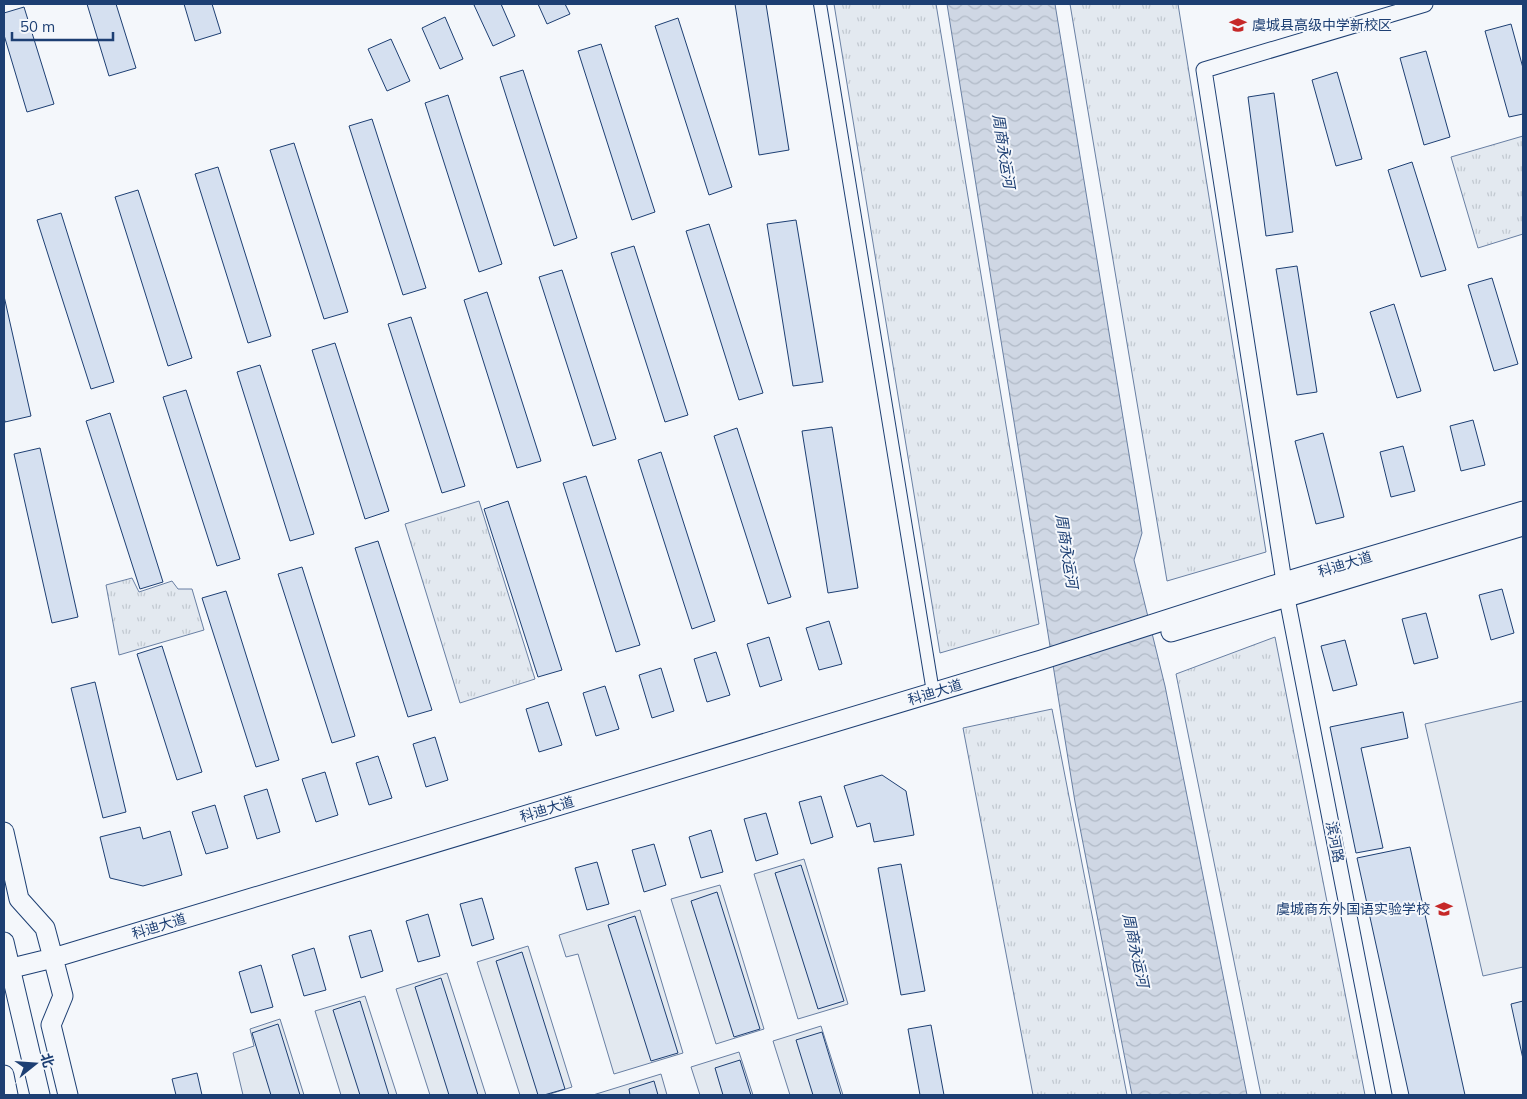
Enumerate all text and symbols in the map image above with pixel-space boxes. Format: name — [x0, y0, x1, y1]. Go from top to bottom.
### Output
scale bar — [12, 10, 114, 42]
school or university icon: 虞城县高级中学新校区 — [1228, 15, 1248, 35]
place label: 虞城县高级中学新校区 — [1252, 16, 1392, 34]
text: 50 m — [20, 17, 55, 36]
water label: 周商永运河 — [989, 112, 1020, 192]
water label: 周商永运河 — [1052, 512, 1083, 592]
street label: 科迪大道 — [1316, 547, 1374, 581]
street label: 科迪大道 — [906, 675, 964, 709]
street label: 科迪大道 — [518, 792, 576, 826]
street label: 滨河路 — [1322, 820, 1348, 864]
school or university icon: 虞城商东外国语实验学校 — [1434, 899, 1454, 919]
place label: 虞城商东外国语实验学校 — [1276, 900, 1430, 918]
street label: 科迪大道 — [130, 909, 188, 943]
water label: 周商永运河 — [1119, 911, 1154, 992]
north arrow — [10, 1039, 60, 1089]
text: 北 — [37, 1051, 58, 1070]

